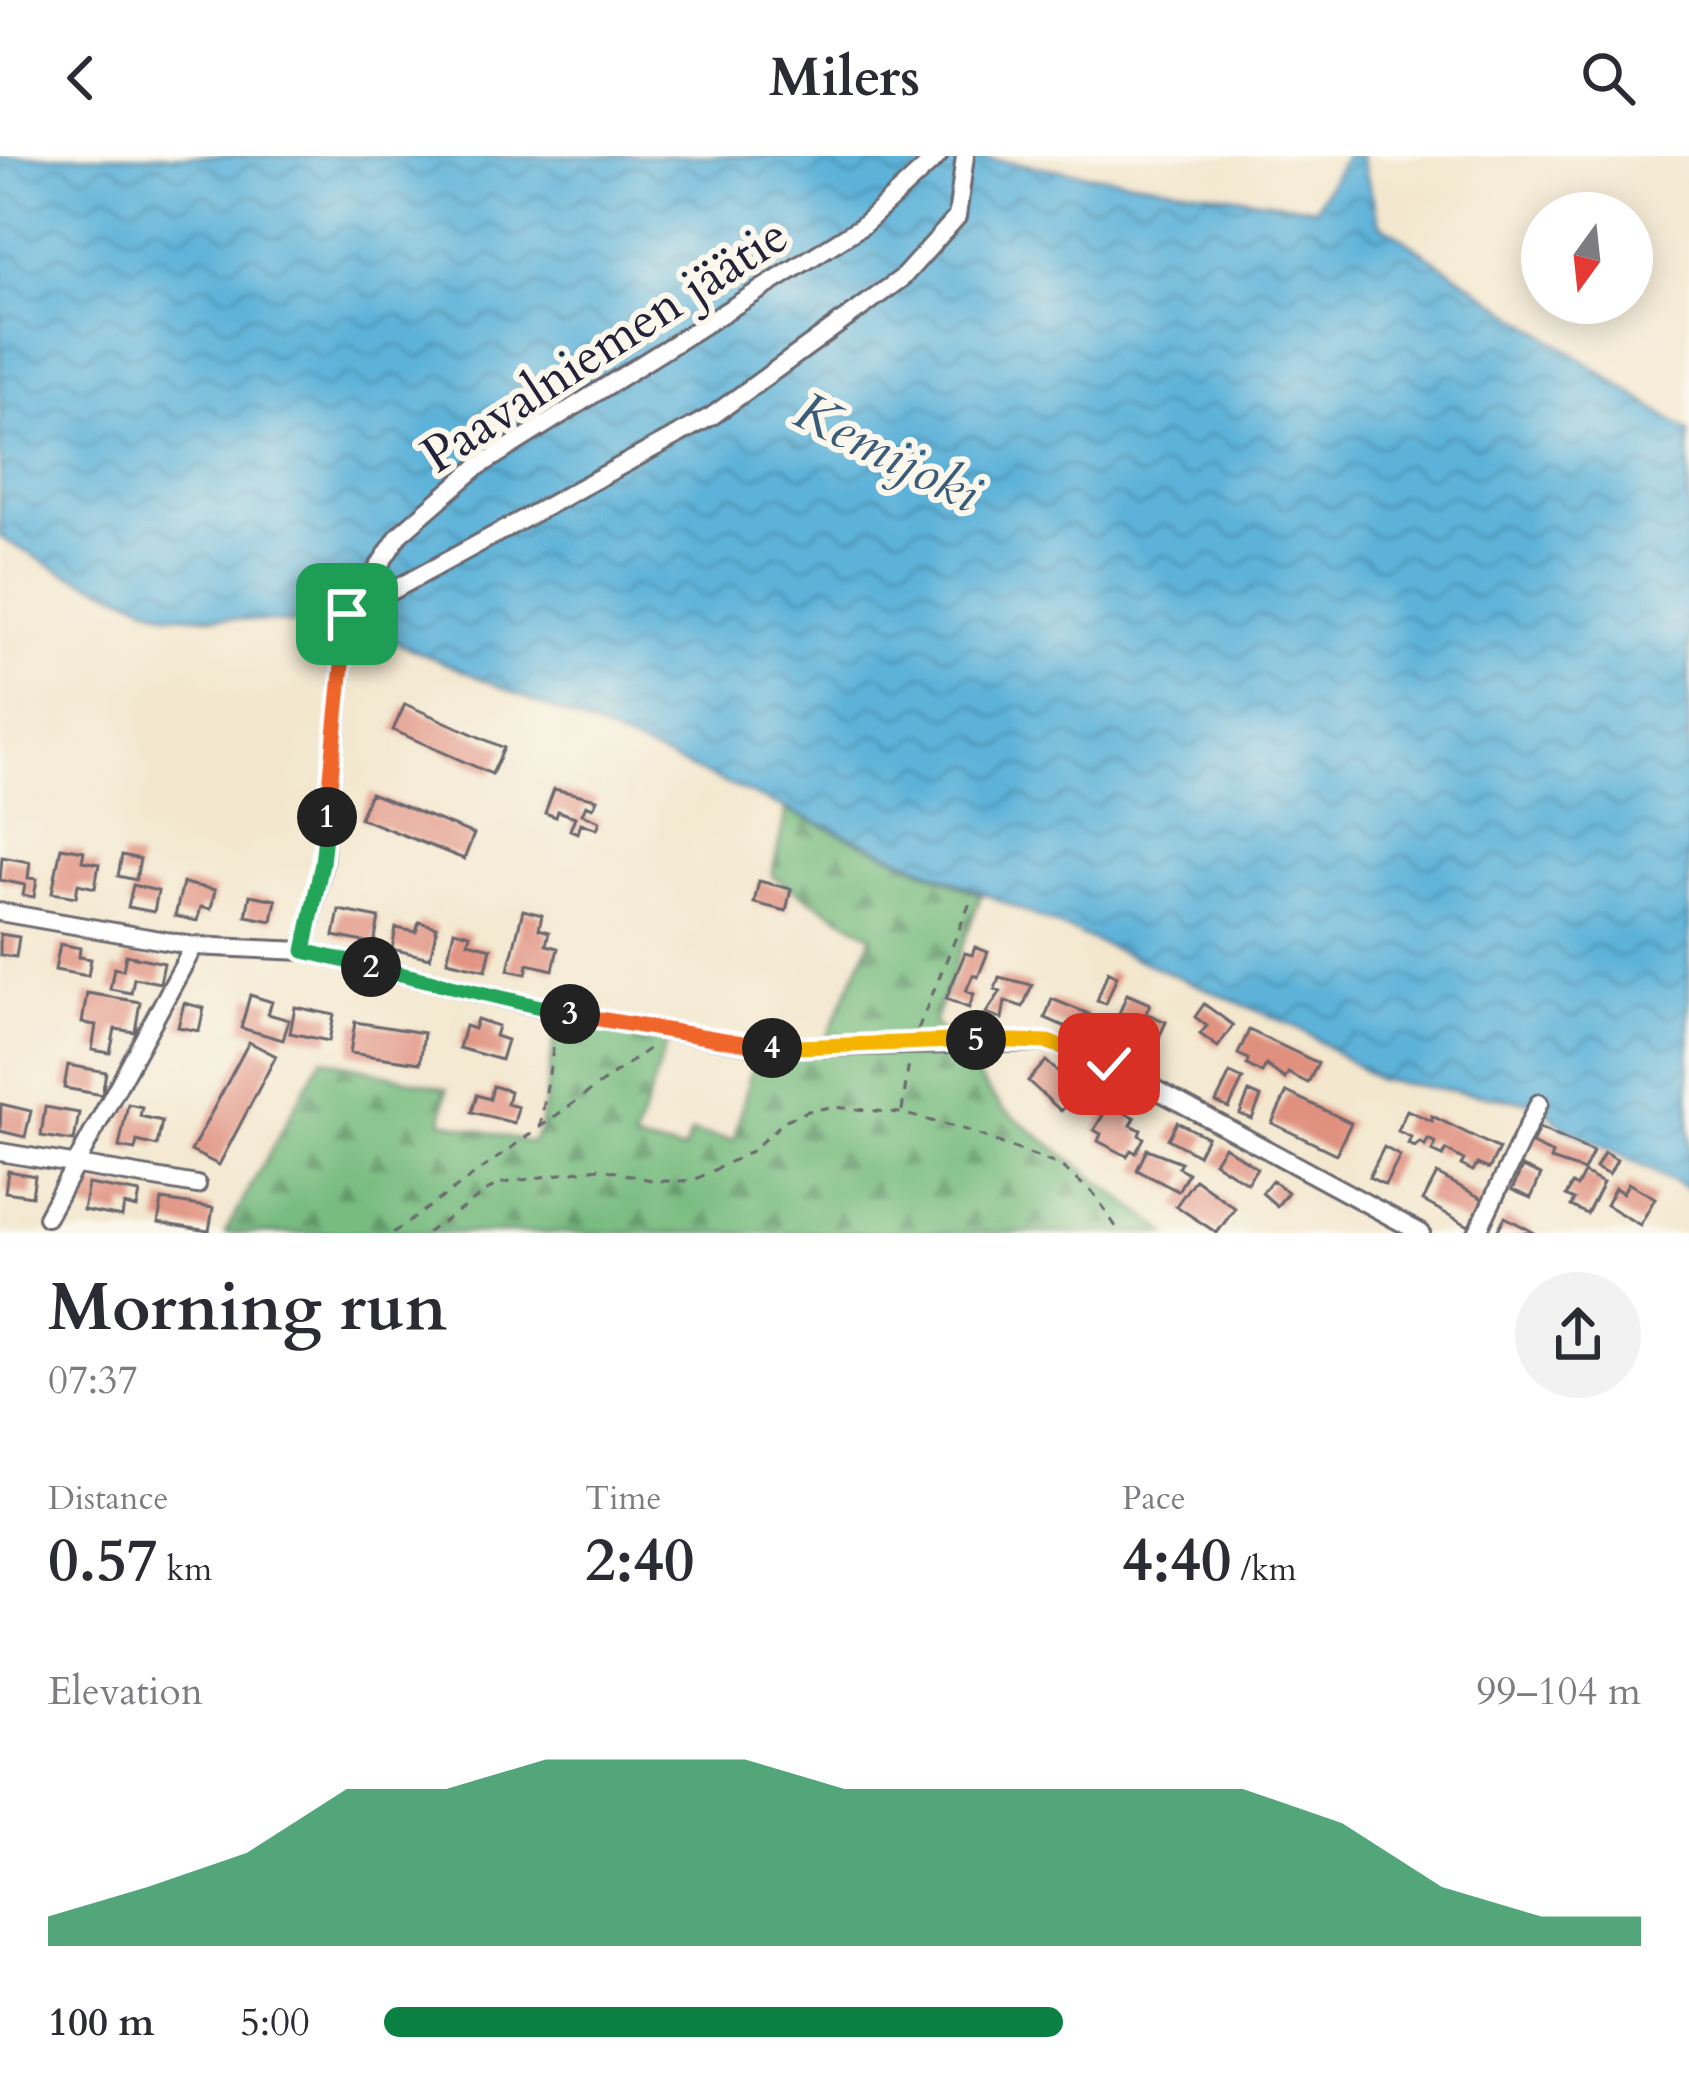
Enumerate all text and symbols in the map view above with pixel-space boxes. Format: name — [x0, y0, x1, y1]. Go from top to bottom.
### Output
text: Milers — [769, 42, 920, 115]
icon: back — [48, 45, 114, 111]
icon: search — [1575, 45, 1641, 111]
north arrow — [1521, 192, 1653, 324]
map controls — [1521, 192, 1653, 324]
street label: Paavalniemen jäätie — [408, 201, 802, 490]
water label: Kemijoki — [782, 375, 993, 532]
pin — [296, 563, 398, 665]
icon: arrive — [314, 581, 380, 647]
pin: 1 — [297, 787, 357, 847]
text: 1 — [319, 794, 335, 839]
pin: 2 — [341, 937, 401, 997]
text: 2 — [363, 944, 379, 989]
pin: 3 — [540, 984, 600, 1044]
text: 3 — [562, 991, 578, 1036]
pin: 5 — [946, 1010, 1006, 1070]
pin — [1058, 1013, 1160, 1115]
text: 5 — [968, 1017, 984, 1062]
pin: 4 — [742, 1018, 802, 1078]
text: 4 — [764, 1025, 780, 1070]
icon: check — [1076, 1031, 1142, 1097]
text: Morning run — [48, 1264, 447, 1353]
button: share — [1515, 1272, 1641, 1398]
text: 07:37 — [48, 1354, 138, 1407]
text: Distance — [48, 1476, 169, 1521]
text: Time — [585, 1476, 661, 1521]
text: Pace — [1122, 1476, 1186, 1521]
text: 0.57 — [48, 1521, 158, 1602]
text: 2:40 — [585, 1521, 695, 1602]
text: 4:40 — [1122, 1521, 1232, 1602]
text: km — [158, 1547, 212, 1592]
text: /km — [1232, 1547, 1297, 1592]
text: Elevation — [48, 1665, 203, 1718]
text: 99–104 m — [1476, 1665, 1641, 1718]
text: 100 m — [48, 1996, 154, 2049]
text: 5:00 — [240, 1996, 310, 2049]

